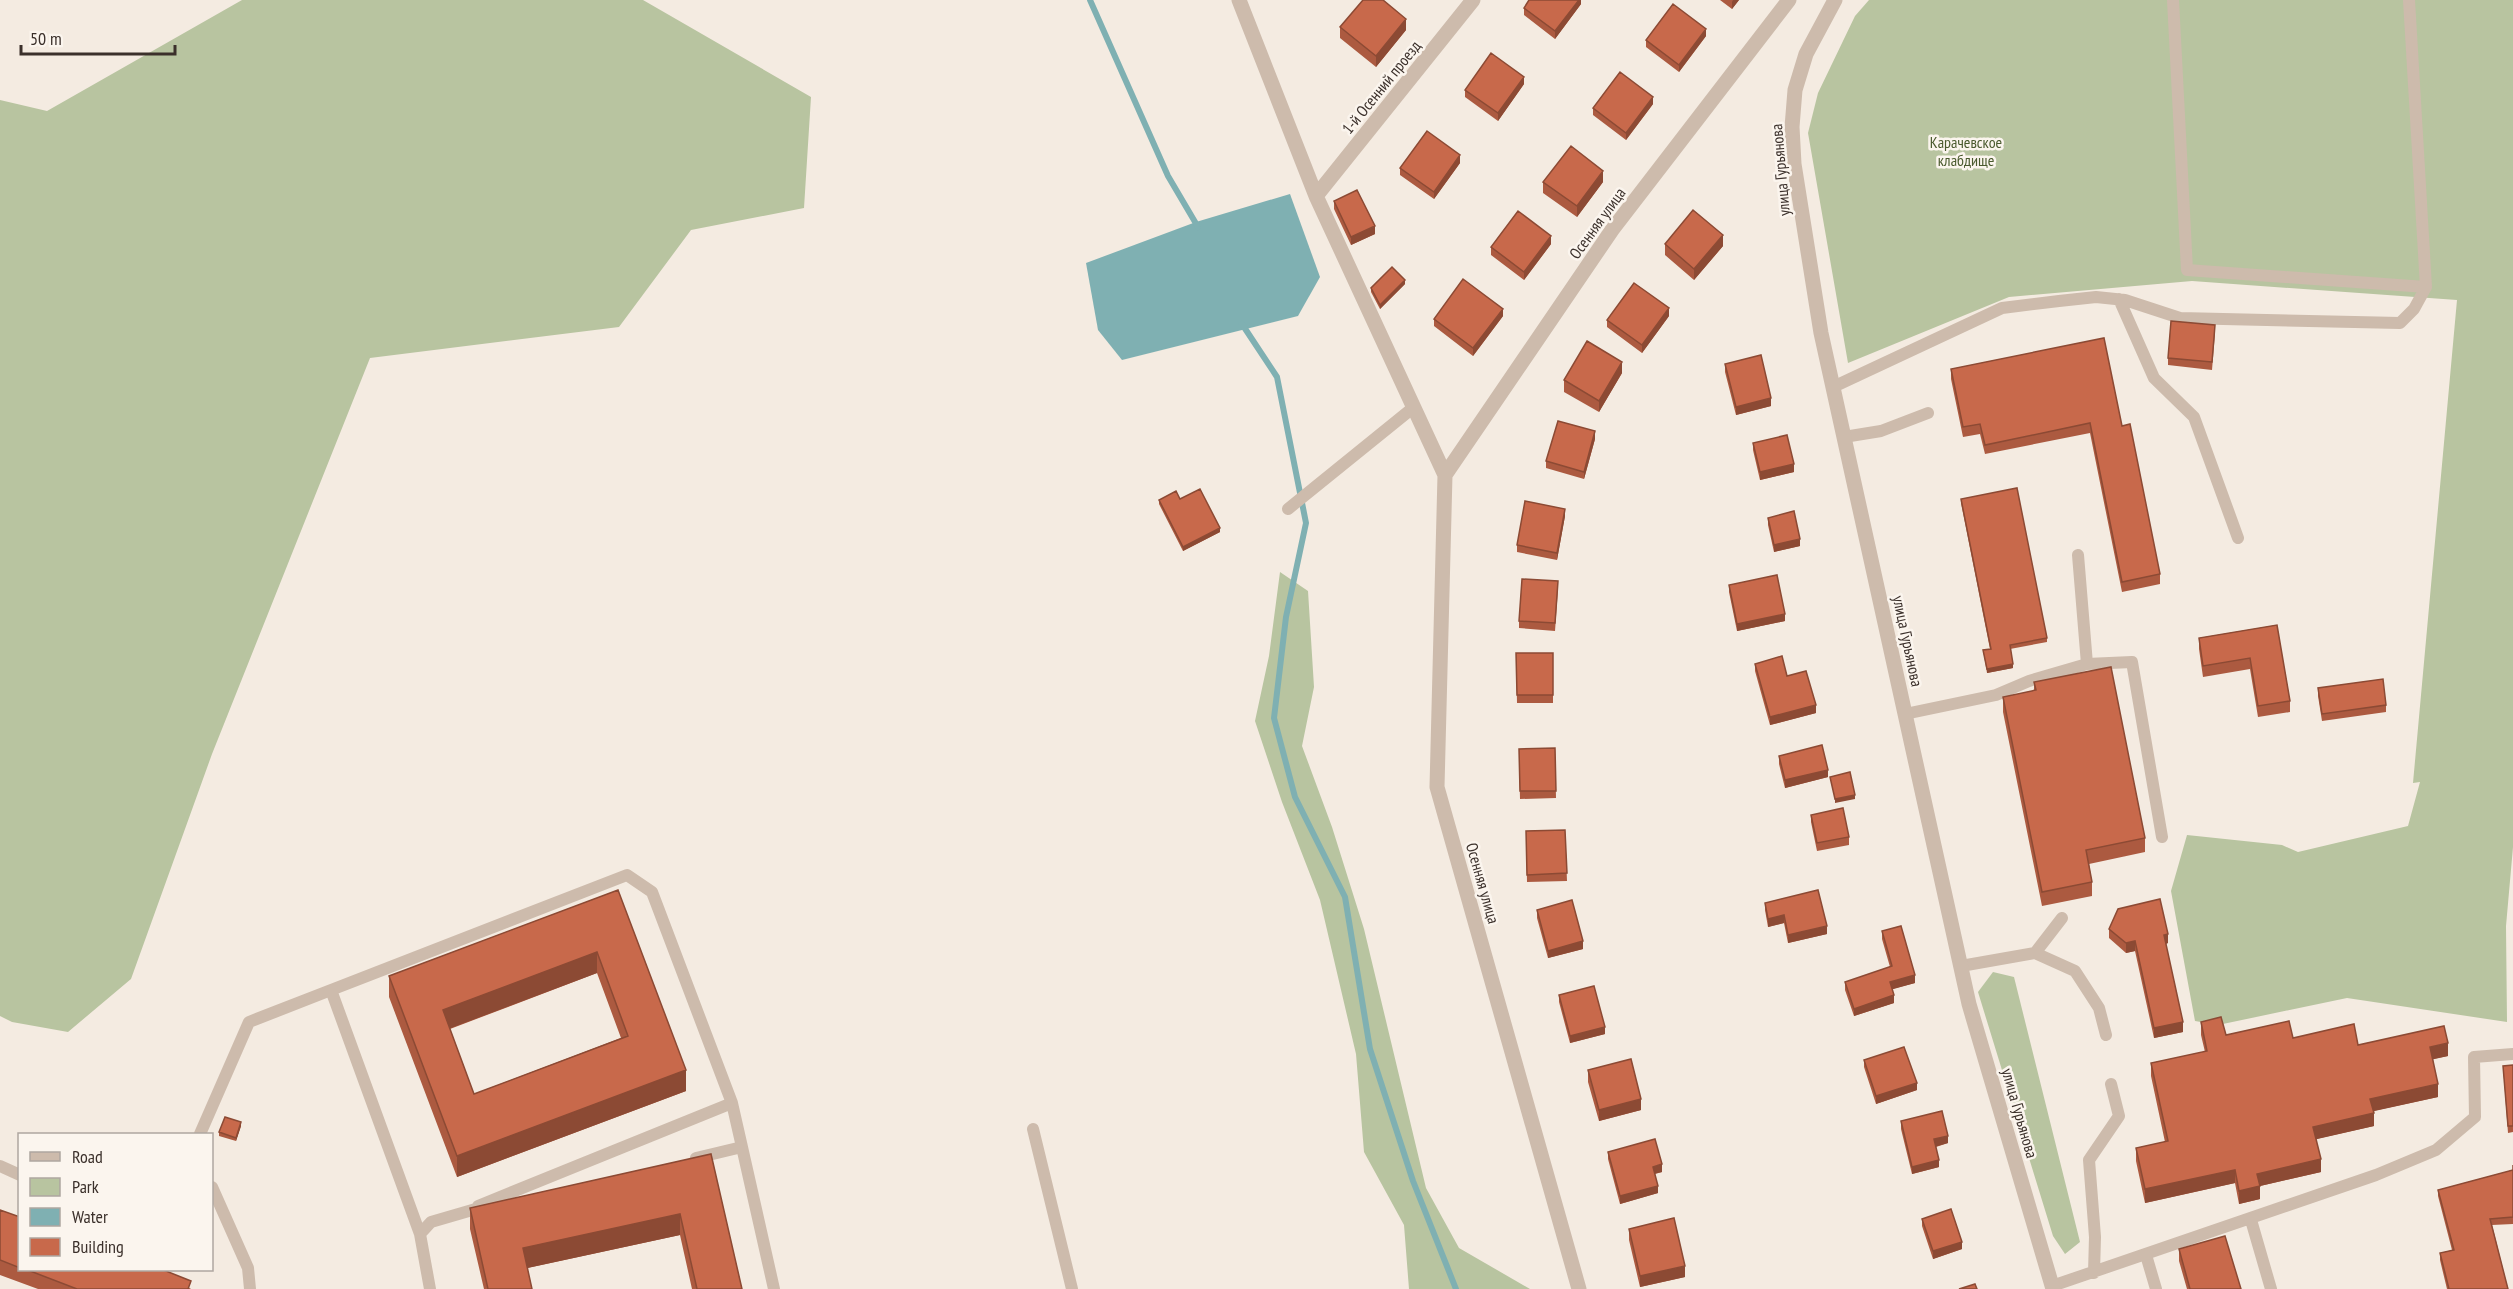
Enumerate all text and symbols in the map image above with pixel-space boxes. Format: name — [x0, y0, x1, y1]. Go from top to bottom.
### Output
scale bar — [21, 18, 176, 56]
text: 50 m — [30, 27, 62, 50]
street label: 1-й Осенний проезд — [1337, 36, 1425, 138]
street label: улица Гурьянова — [1766, 123, 1794, 217]
park label: Карачевское клабдище — [1930, 132, 2002, 170]
street label: Осенняя улица — [1564, 183, 1630, 263]
street label: улица Гурьянова — [1889, 594, 1927, 688]
street label: Осенняя улица — [1462, 840, 1504, 926]
street label: улица Гурьянова — [1998, 1066, 2042, 1160]
legend — [18, 1133, 213, 1271]
text: Road — [72, 1145, 103, 1168]
text: Park — [72, 1175, 99, 1198]
text: Water — [72, 1205, 108, 1228]
text: Building — [72, 1235, 124, 1258]

